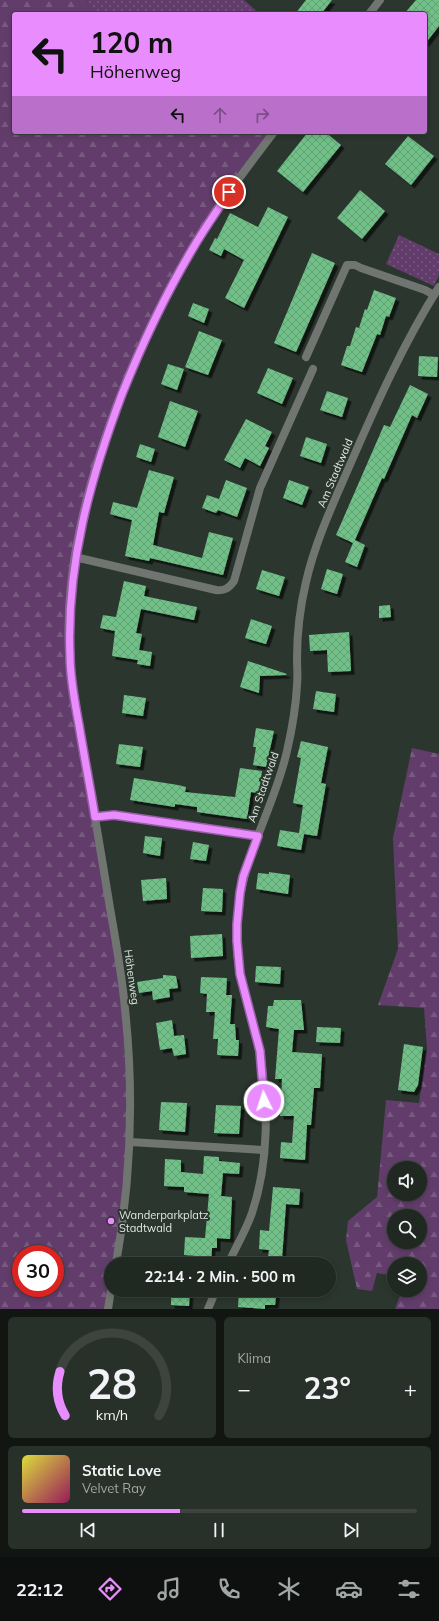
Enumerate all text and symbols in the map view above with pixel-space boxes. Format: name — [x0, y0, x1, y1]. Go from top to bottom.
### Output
text: 120 m — [90, 25, 173, 60]
icon: left — [24, 28, 76, 80]
text: Höhenweg — [90, 60, 181, 83]
icon: left — [167, 104, 189, 126]
icon: ahead — [209, 104, 231, 126]
icon: right — [251, 104, 273, 126]
pin — [212, 175, 246, 209]
icon: arrive — [218, 181, 240, 203]
street label: Am Stadtwald — [314, 436, 356, 510]
street label: Am Stadtwald — [244, 750, 282, 824]
street label: Höhenweg — [121, 948, 143, 1006]
position arrow — [243, 1080, 285, 1122]
map controls — [387, 1161, 427, 1297]
button: sound — [387, 1161, 427, 1201]
place label: Wanderparkplatz Stadtwald — [119, 1208, 209, 1235]
button: search — [387, 1209, 427, 1249]
marker: Wanderparkplatz Stadtwald — [106, 1216, 116, 1226]
speed limit sign: 30 — [12, 1245, 64, 1297]
button: layers — [387, 1257, 427, 1297]
text: 22:14 · 2 Min. · 500 m — [144, 1267, 296, 1286]
text: Klima — [238, 1350, 271, 1366]
text: 28 — [87, 1356, 137, 1408]
text: 23° — [304, 1369, 351, 1407]
text: − — [238, 1375, 251, 1403]
text: + — [404, 1375, 417, 1403]
text: km/h — [96, 1405, 128, 1423]
text: Static Love — [82, 1461, 161, 1480]
text: Velvet Ray — [82, 1480, 146, 1496]
icon: previous — [77, 1519, 99, 1541]
icon: pause — [208, 1519, 230, 1541]
icon: next — [340, 1519, 362, 1541]
icon: directions — [96, 1575, 124, 1603]
icon: music — [155, 1575, 183, 1603]
icon: phone — [215, 1575, 243, 1603]
icon: climate — [275, 1575, 303, 1603]
icon: car — [335, 1575, 363, 1603]
icon: filters — [395, 1575, 423, 1603]
text: 22:12 — [16, 1578, 64, 1601]

